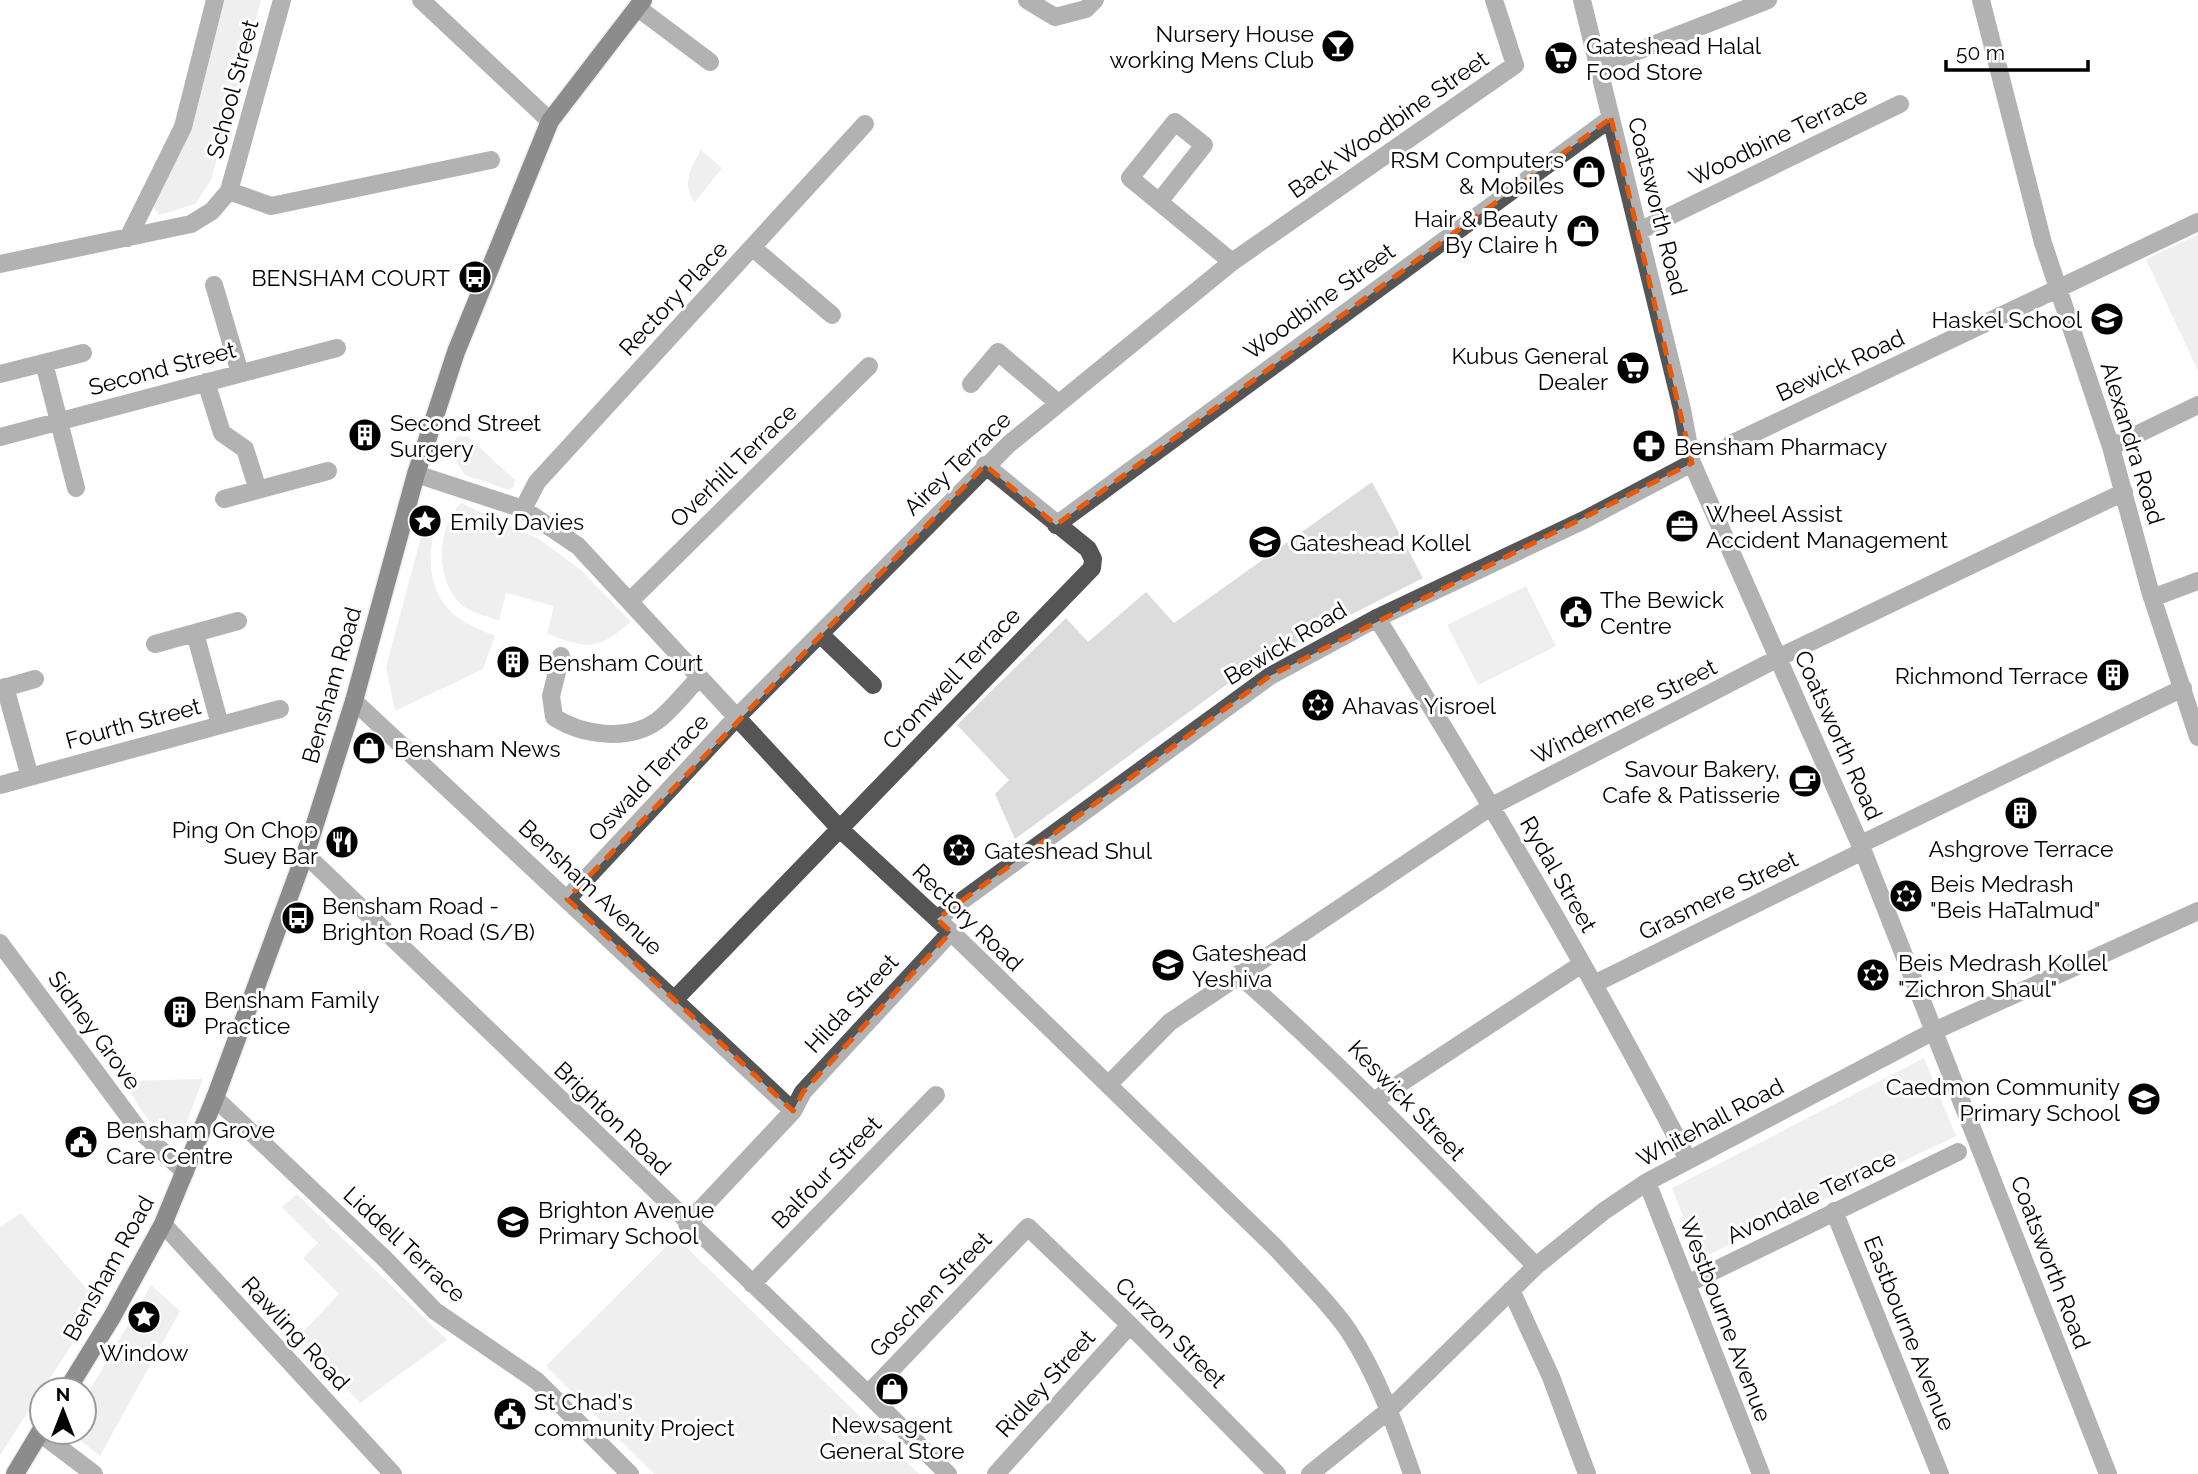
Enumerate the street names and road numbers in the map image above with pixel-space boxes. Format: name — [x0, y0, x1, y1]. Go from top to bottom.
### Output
street label: School Street — [201, 16, 264, 161]
street label: Back Woodbine Street — [1283, 45, 1493, 203]
street label: Woodbine Terrace — [1684, 81, 1872, 191]
street label: Coatsworth Road — [1623, 114, 1693, 298]
street label: Rectory Place — [613, 235, 733, 361]
street label: Woodbine Street — [1238, 237, 1400, 365]
street label: Bewick Road — [1772, 324, 1908, 406]
street label: Second Street — [86, 335, 239, 401]
street label: Alexandra Road — [2096, 359, 2170, 527]
street label: Overhill Terrace — [664, 398, 802, 532]
street label: Airey Terrace — [898, 405, 1016, 521]
street label: Bewick Road — [1219, 596, 1351, 690]
street label: Cromwell Terrace — [877, 602, 1025, 754]
street label: Bensham Road — [296, 604, 366, 766]
street label: Coatsworth Road — [1790, 646, 1888, 824]
street label: Windermere Street — [1527, 653, 1721, 769]
street label: Fourth Street — [62, 692, 204, 754]
street label: Oswald Terrace — [582, 708, 714, 846]
street label: Rydal Street — [1515, 811, 1603, 937]
street label: Bensham Avenue — [514, 814, 668, 960]
street label: Grasmere Street — [1634, 845, 1802, 945]
street label: Rectory Road — [907, 858, 1029, 976]
street label: Hilda Street — [799, 948, 904, 1058]
street label: Sidney Grove — [43, 965, 147, 1095]
street label: Keswick Street — [1343, 1034, 1471, 1166]
street label: Brighton Road — [549, 1056, 677, 1180]
street label: Whitehall Road — [1632, 1072, 1788, 1172]
street label: Balfour Street — [766, 1110, 887, 1234]
street label: Avondale Terrace — [1722, 1143, 1900, 1249]
street label: Coatsworth Road — [2006, 1172, 2096, 1352]
street label: Liddell Terrace — [338, 1181, 472, 1307]
street label: Bensham Road — [57, 1191, 159, 1345]
street label: Westbourne Avenue — [1674, 1213, 1778, 1425]
street label: Goschen Street — [863, 1225, 997, 1362]
street label: Eastbourne Avenue — [1859, 1232, 1961, 1434]
street label: Rawling Road — [236, 1271, 356, 1395]
street label: Curzon Street — [1110, 1271, 1232, 1393]
street label: Ridley Street — [990, 1324, 1100, 1442]

